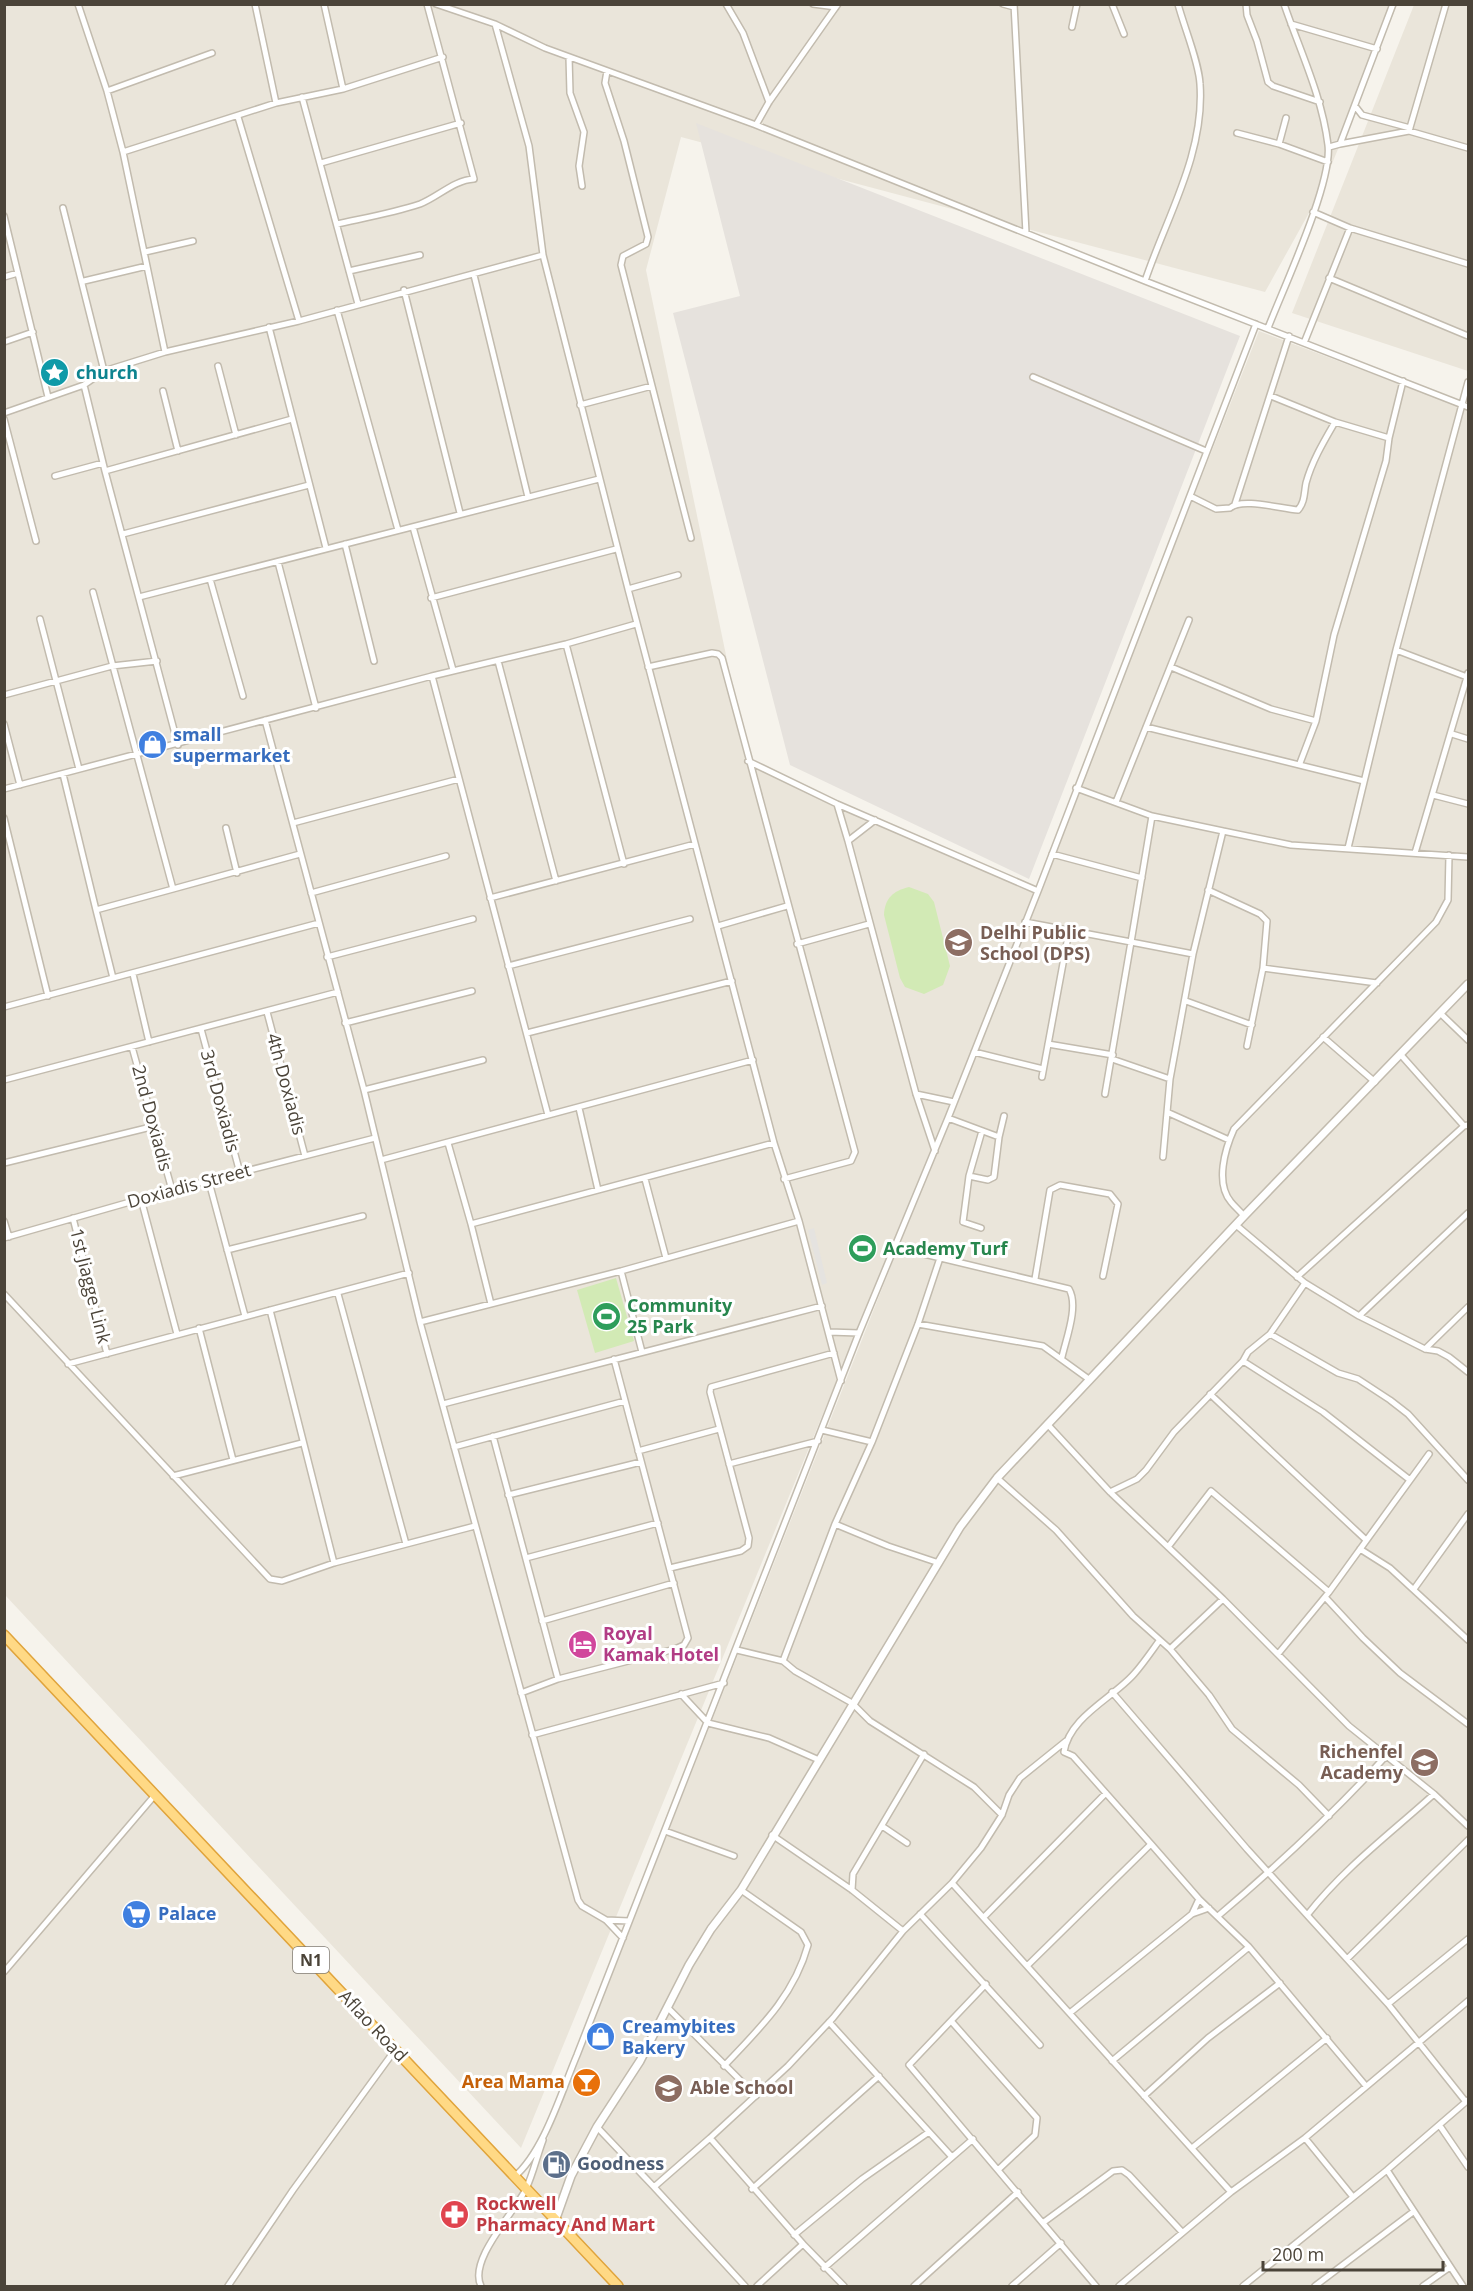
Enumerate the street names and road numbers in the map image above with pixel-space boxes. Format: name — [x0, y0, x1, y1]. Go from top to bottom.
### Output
street label: 4th Doxiadis — [262, 1030, 312, 1137]
street label: 3rd Doxiadis — [196, 1047, 246, 1155]
street label: 2nd Doxiadis — [127, 1062, 179, 1173]
street label: Doxiadis Street — [124, 1157, 253, 1213]
street label: 1st Jiagge Link — [65, 1226, 117, 1346]
road number: N1 — [293, 1947, 329, 1973]
street label: Aflao Road — [334, 1984, 413, 2067]

